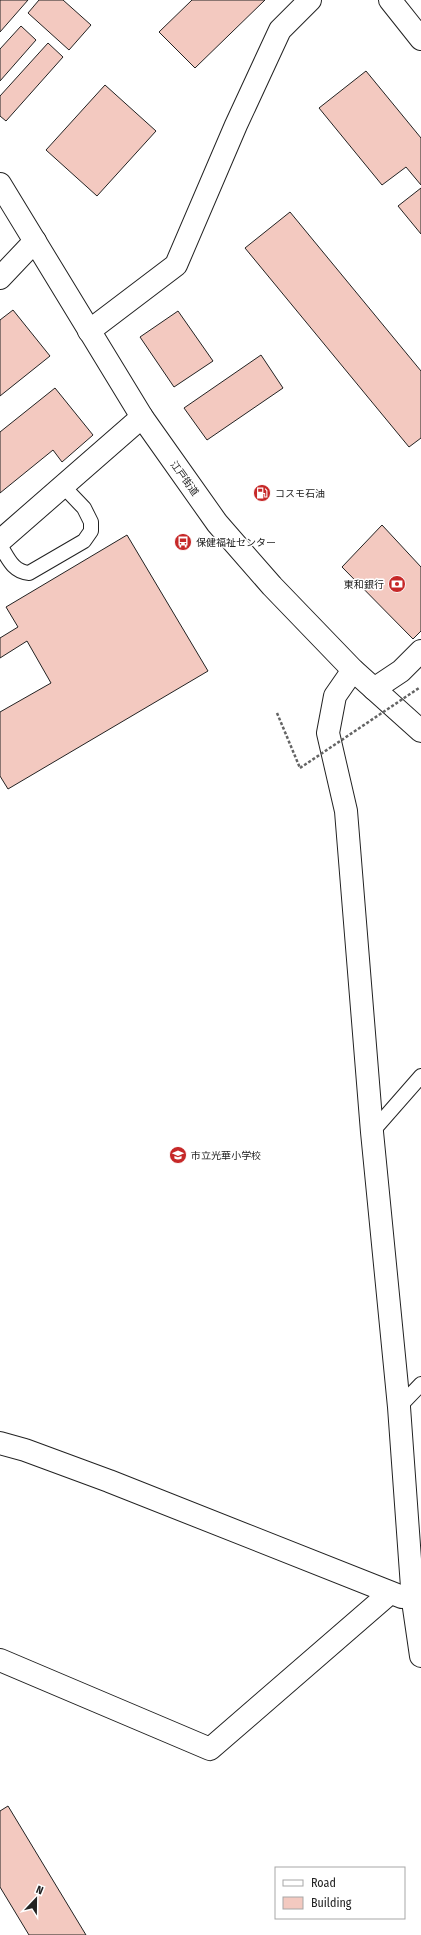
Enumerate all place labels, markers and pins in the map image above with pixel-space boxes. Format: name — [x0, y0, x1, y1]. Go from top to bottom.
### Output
fuel station icon: コスモ石油 — [252, 483, 272, 503]
place label: コスモ石油 — [275, 488, 325, 500]
bus stop icon: 保健福祉センター — [173, 532, 193, 552]
place label: 保健福祉センター — [196, 537, 276, 549]
bank icon: 東和銀行 — [387, 574, 407, 594]
place label: 東和銀行 — [344, 579, 384, 591]
school or university icon: 市立光華小学校 — [168, 1145, 188, 1165]
place label: 市立光華小学校 — [191, 1150, 261, 1162]

